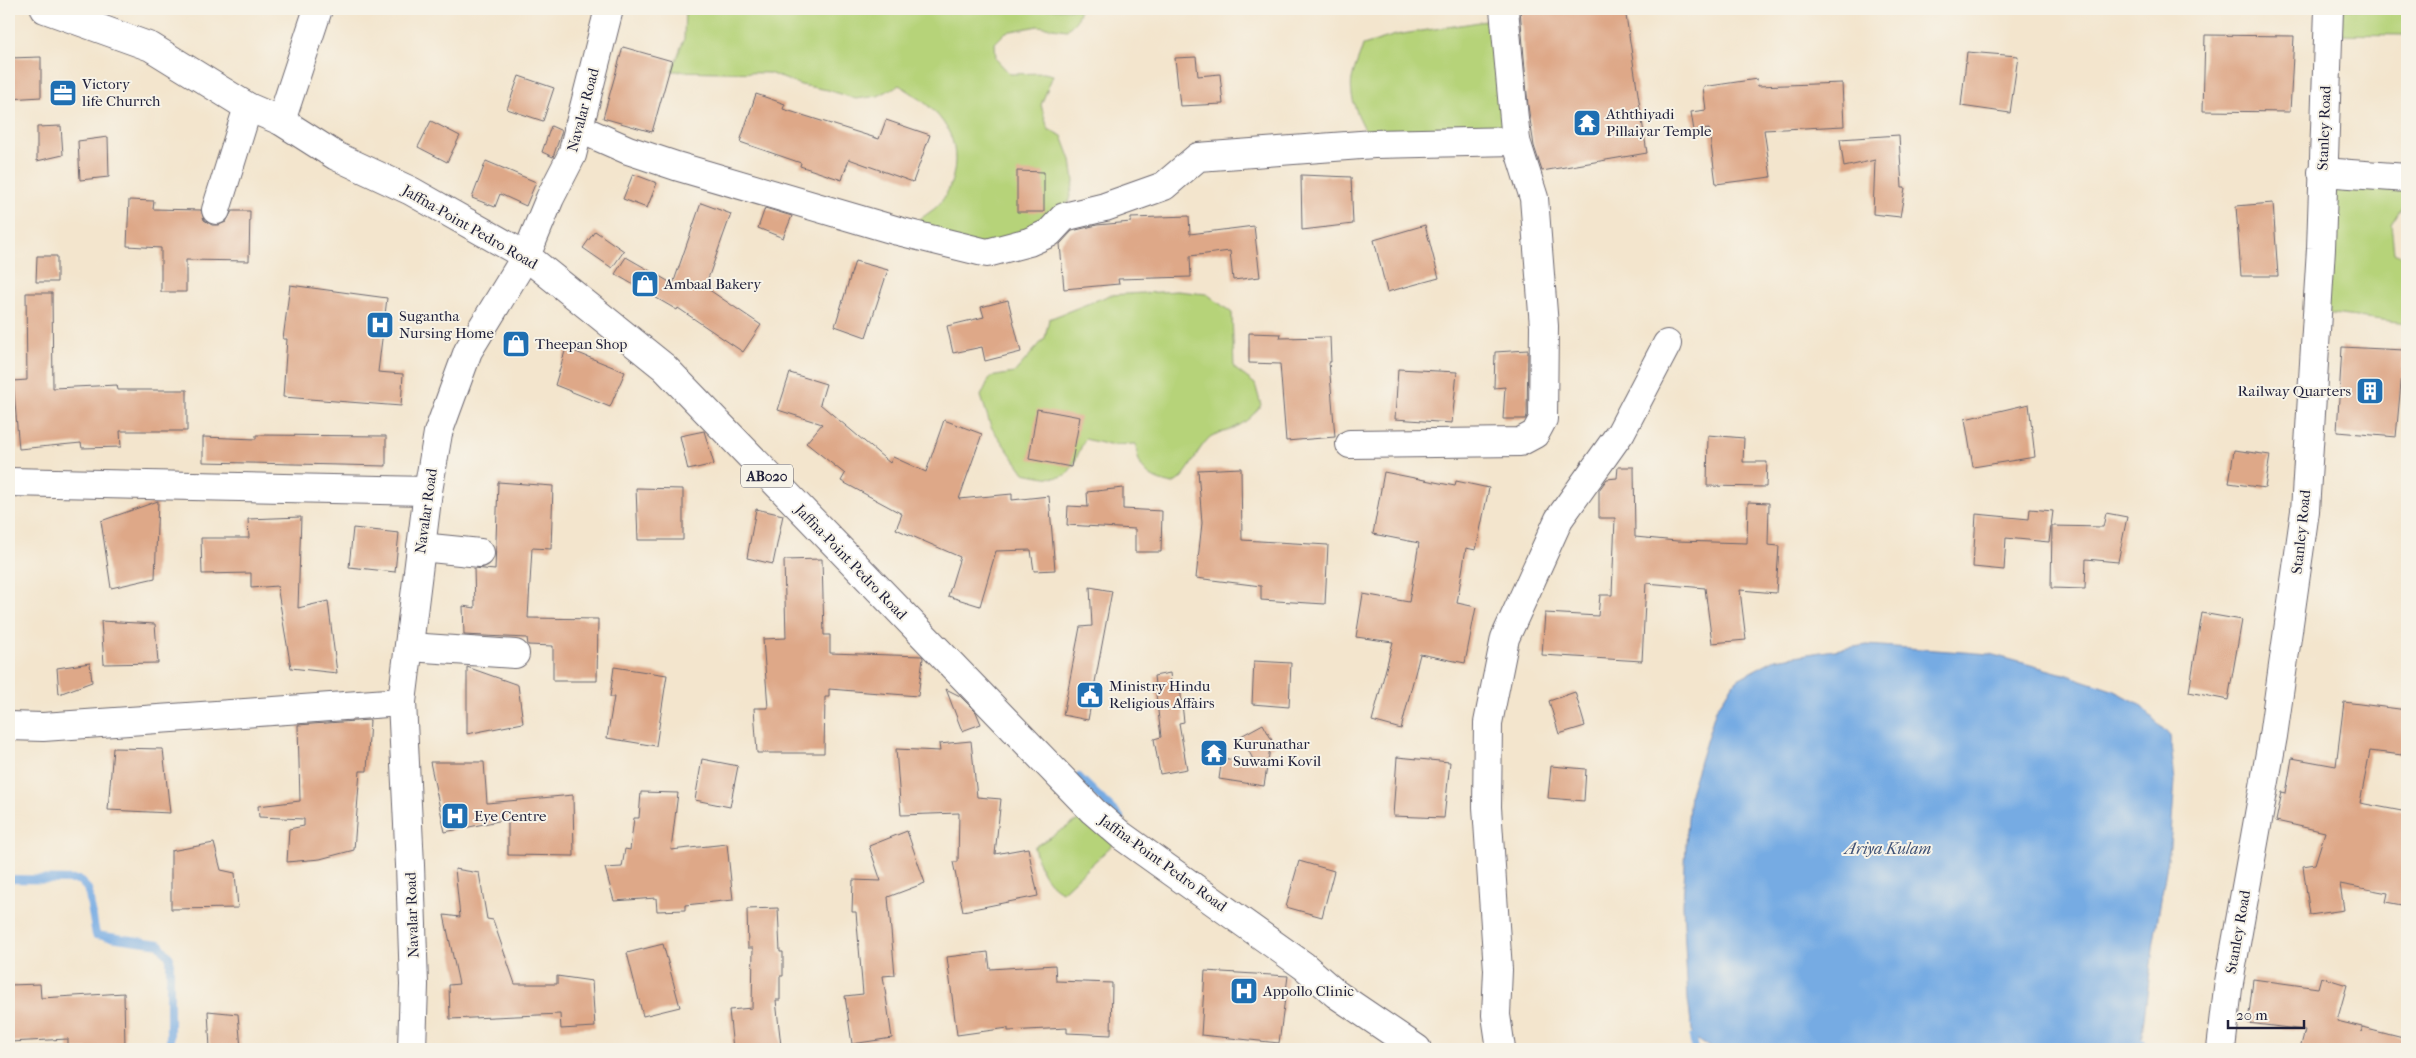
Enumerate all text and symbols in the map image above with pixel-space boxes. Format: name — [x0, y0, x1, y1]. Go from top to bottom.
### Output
street label: Navalar Road — [563, 65, 603, 154]
place label: Victory life Churrch — [81, 75, 161, 110]
office icon: Victory life Churrch — [48, 78, 78, 108]
street label: Stanley Road — [2314, 85, 2334, 171]
place label: Aththiyadi Pillaiyar Temple — [1605, 105, 1712, 140]
temple icon: Aththiyadi Pillaiyar Temple — [1572, 108, 1602, 138]
street label: Jaffna-Point Pedro Road — [398, 180, 542, 274]
shop icon: Ambaal Bakery — [630, 269, 660, 299]
place label: Ambaal Bakery — [663, 275, 762, 293]
place label: Sugantha Nursing Home — [399, 307, 494, 342]
hospital icon: Sugantha Nursing Home — [365, 310, 395, 340]
shop icon: Theepan Shop — [501, 329, 531, 359]
place label: Theepan Shop — [535, 335, 627, 353]
building icon: Railway Quarters — [2355, 376, 2385, 406]
place label: Railway Quarters — [2237, 382, 2351, 400]
road number: AB020 — [741, 464, 793, 488]
street label: Navalar Road — [411, 466, 441, 555]
street label: Stanley Road — [2288, 488, 2314, 575]
street label: Jaffna-Point Pedro Road — [791, 500, 911, 624]
place label: Ministry Hindu Religious Affairs — [1109, 677, 1215, 712]
public building icon: Ministry Hindu Religious Affairs — [1075, 680, 1105, 710]
place label: Kurunathar Suwami Kovil — [1233, 735, 1321, 770]
temple icon: Kurunathar Suwami Kovil — [1199, 738, 1229, 768]
hospital icon: Eye Centre — [440, 801, 470, 831]
place label: Eye Centre — [474, 807, 547, 825]
street label: Jaffna-Point Pedro Road — [1095, 810, 1231, 916]
water label: Ariya Kulam — [1843, 839, 1931, 858]
street label: Navalar Road — [401, 871, 422, 958]
street label: Stanley Road — [2222, 888, 2254, 975]
hospital icon: Appollo Clinic — [1229, 976, 1259, 1006]
place label: Appollo Clinic — [1262, 982, 1354, 1000]
scale bar — [2228, 998, 2305, 1030]
text: 20 m — [2236, 1006, 2268, 1024]

